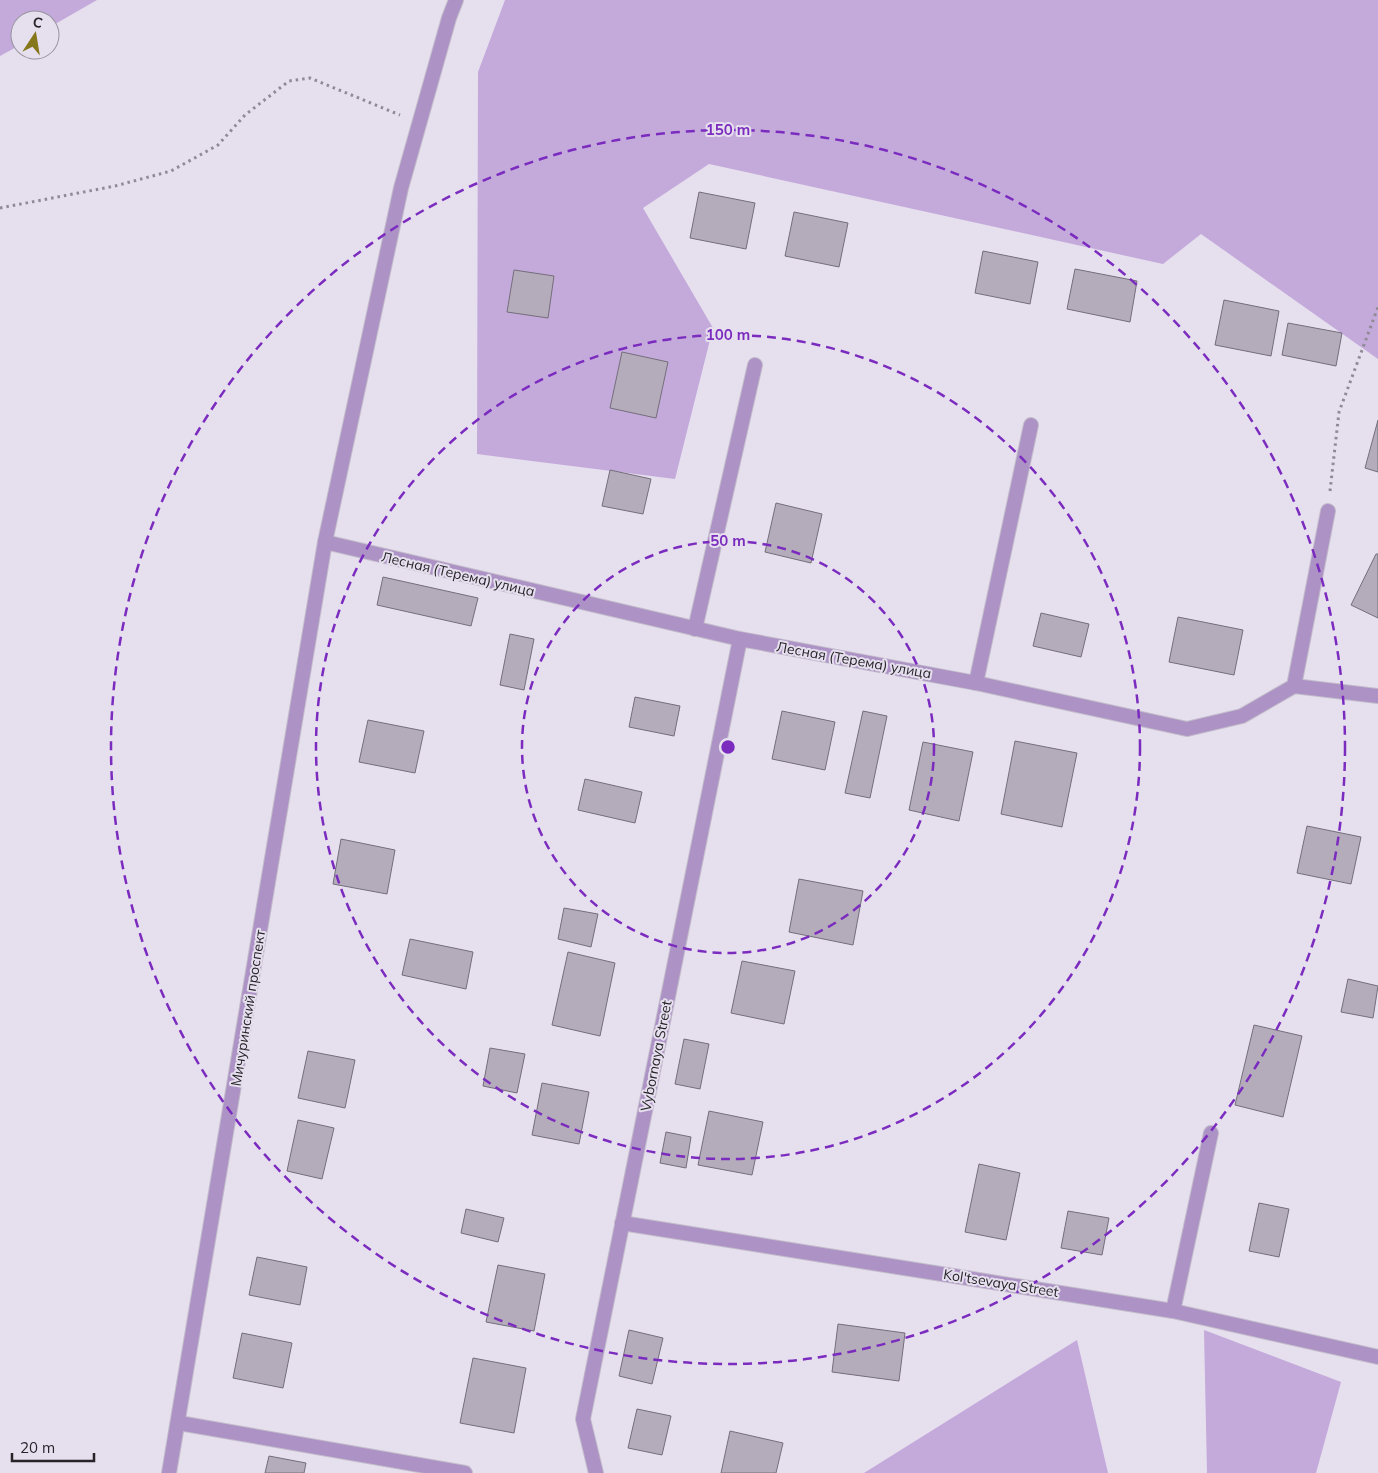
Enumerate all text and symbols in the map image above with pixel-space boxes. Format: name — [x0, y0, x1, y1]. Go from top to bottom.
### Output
north arrow — [10, 10, 60, 60]
text: С — [31, 12, 44, 32]
text: 150 m — [706, 120, 750, 139]
text: 100 m — [706, 325, 750, 344]
text: 50 m — [710, 531, 746, 550]
street label: Лесная (Терема) улица — [380, 548, 536, 600]
street label: Лесная (Терема) улица — [775, 638, 933, 682]
centre of rings — [719, 738, 737, 756]
street label: Мичуринский проспект — [227, 928, 269, 1087]
street label: Vybornaya Street — [636, 999, 676, 1113]
street label: Kol'tsevaya Street — [942, 1265, 1060, 1301]
scale bar — [12, 1430, 95, 1462]
text: 20 m — [20, 1438, 55, 1457]

